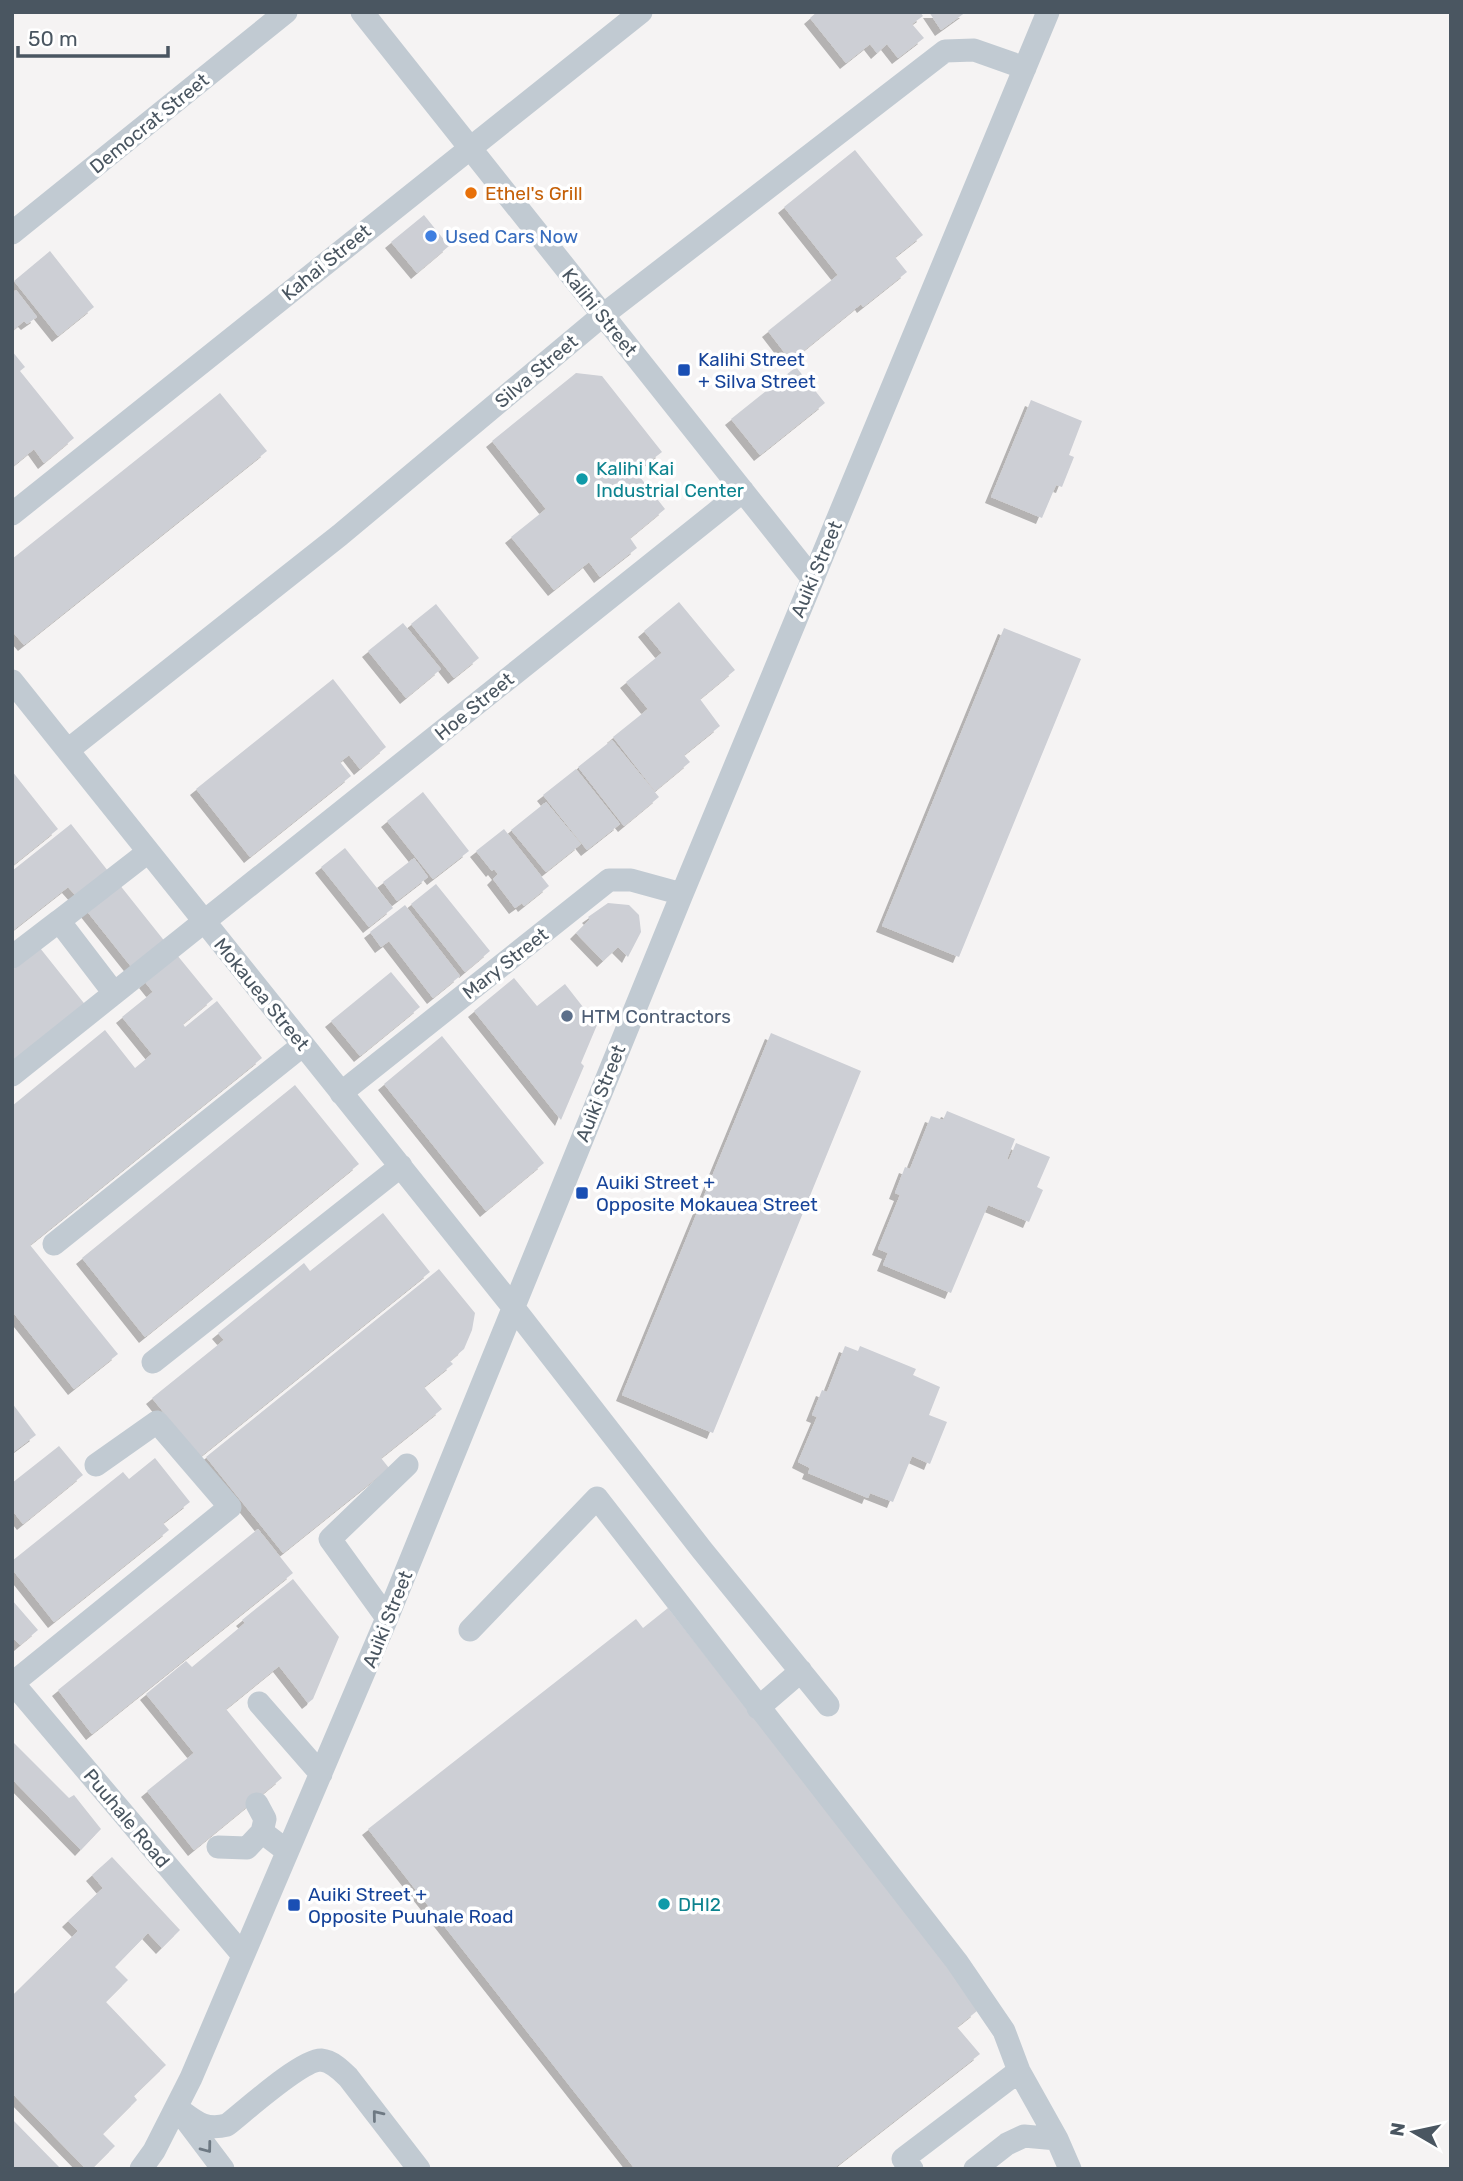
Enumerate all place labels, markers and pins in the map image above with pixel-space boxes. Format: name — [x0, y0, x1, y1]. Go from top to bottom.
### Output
place label: Ethel's Grill — [485, 182, 583, 205]
marker: Ethel's Grill — [463, 185, 479, 201]
place label: Used Cars Now — [445, 225, 578, 248]
marker: Used Cars Now — [423, 228, 439, 244]
place label: Kalihi Street + Silva Street — [698, 348, 816, 393]
marker: Kalihi Street + Silva Street — [676, 362, 692, 378]
place label: Kalihi Kai Industrial Center — [596, 457, 745, 502]
marker: Kalihi Kai Industrial Center — [574, 471, 590, 487]
place label: HTM Contractors — [581, 1005, 731, 1028]
marker: HTM Contractors — [559, 1008, 575, 1024]
place label: Auiki Street + Opposite Mokauea Street — [596, 1171, 818, 1216]
marker: Auiki Street + Opposite Mokauea Street — [574, 1185, 590, 1201]
place label: Auiki Street + Opposite Puuhale Road — [308, 1883, 514, 1928]
place label: DHI2 — [678, 1893, 721, 1916]
marker: DHI2 — [656, 1896, 672, 1912]
marker: Auiki Street + Opposite Puuhale Road — [286, 1897, 302, 1913]

